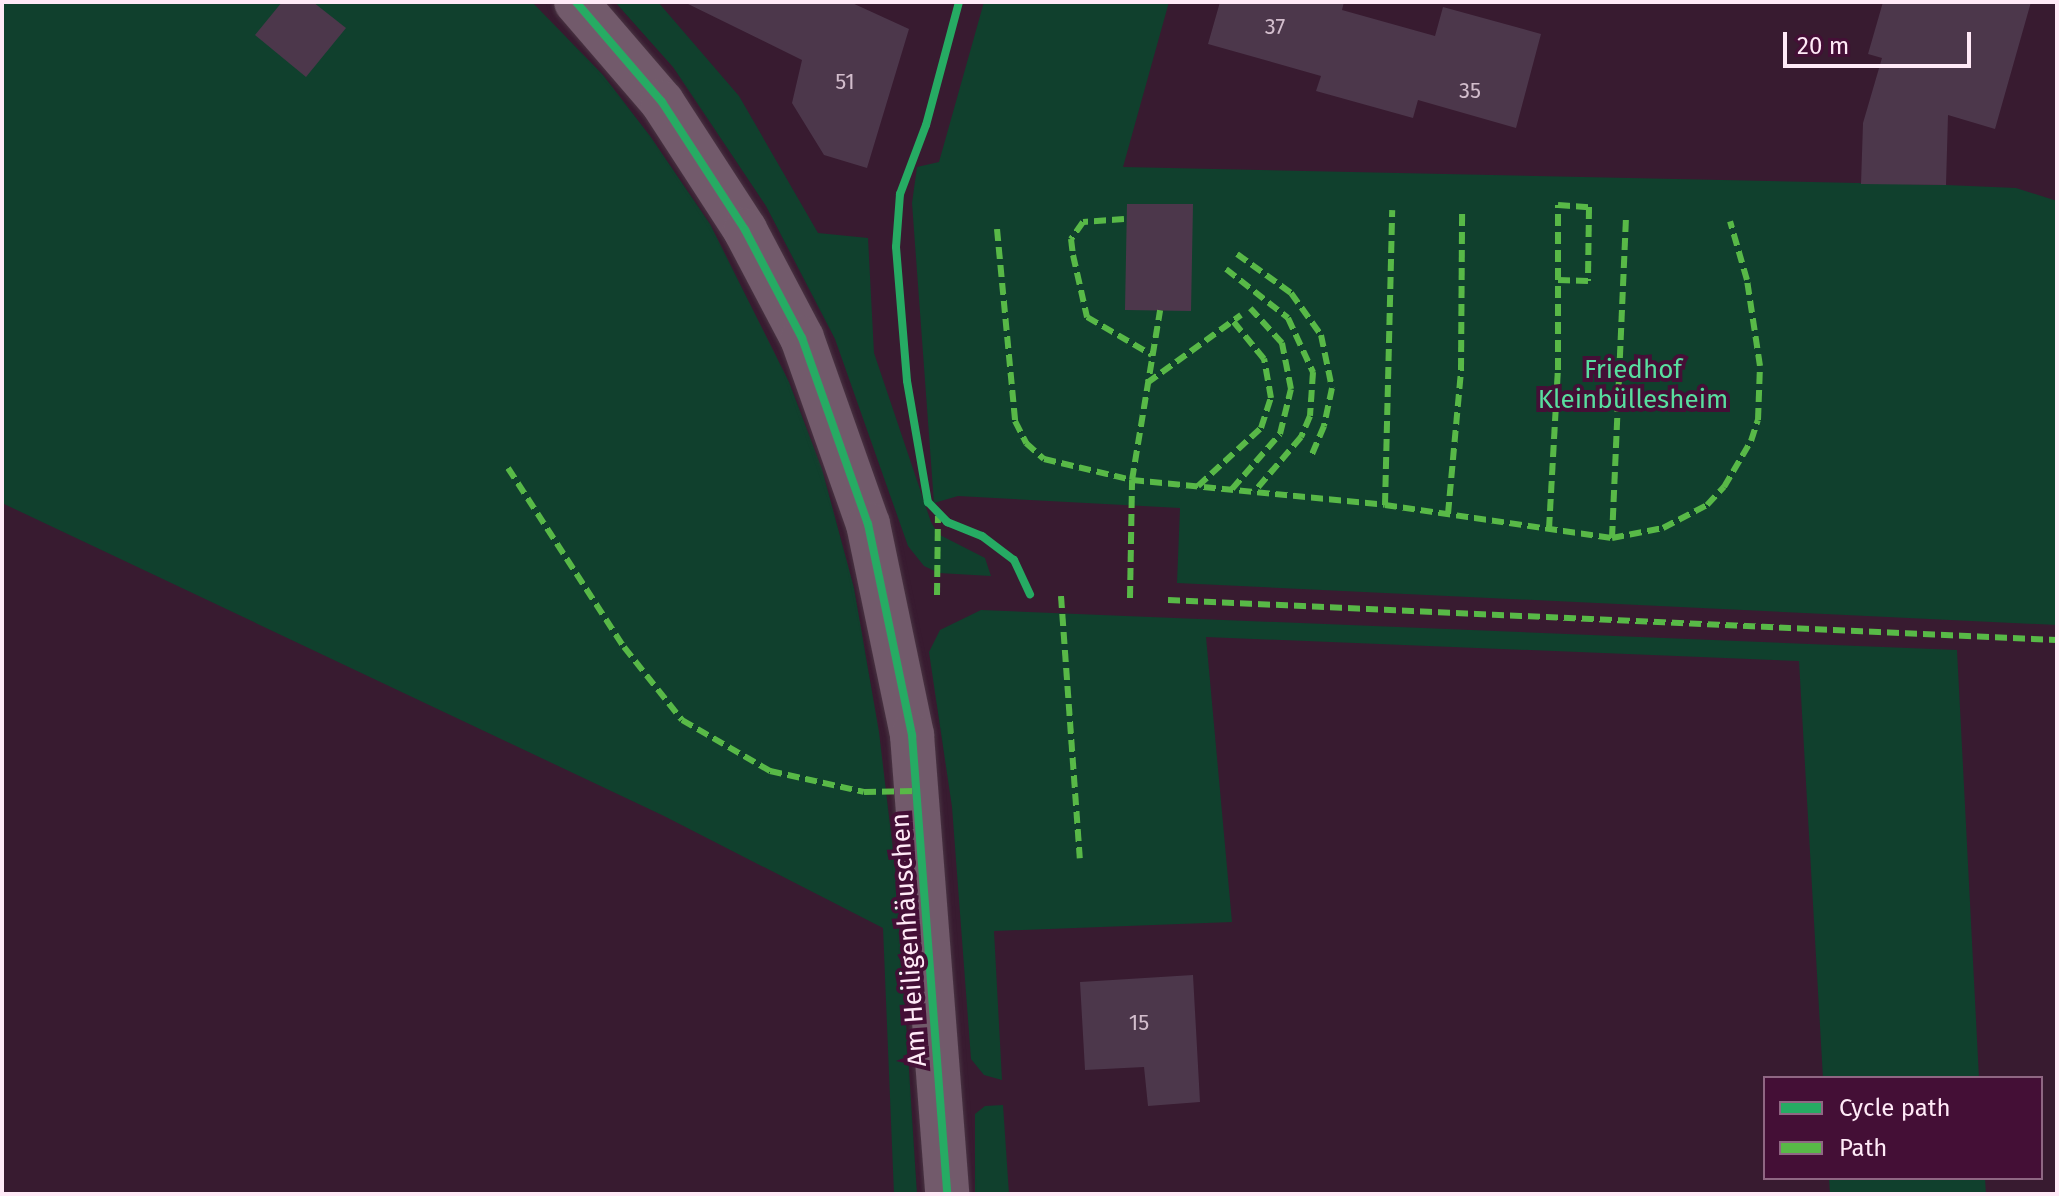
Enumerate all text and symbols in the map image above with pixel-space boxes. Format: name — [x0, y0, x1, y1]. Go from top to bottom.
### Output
house number: 37 — [1265, 14, 1285, 40]
scale bar — [1787, 16, 1975, 66]
text: 20 m — [1797, 32, 1849, 60]
house number: 51 — [835, 69, 855, 95]
house number: 35 — [1459, 78, 1481, 104]
park label: Friedhof Kleinbüllesheim — [1538, 354, 1728, 416]
street label: Am Heiligenhäuschen — [885, 812, 933, 1068]
house number: 15 — [1129, 1010, 1149, 1036]
legend — [1763, 1076, 2043, 1180]
text: Cycle path — [1839, 1094, 1951, 1122]
text: Path — [1839, 1134, 1887, 1162]

